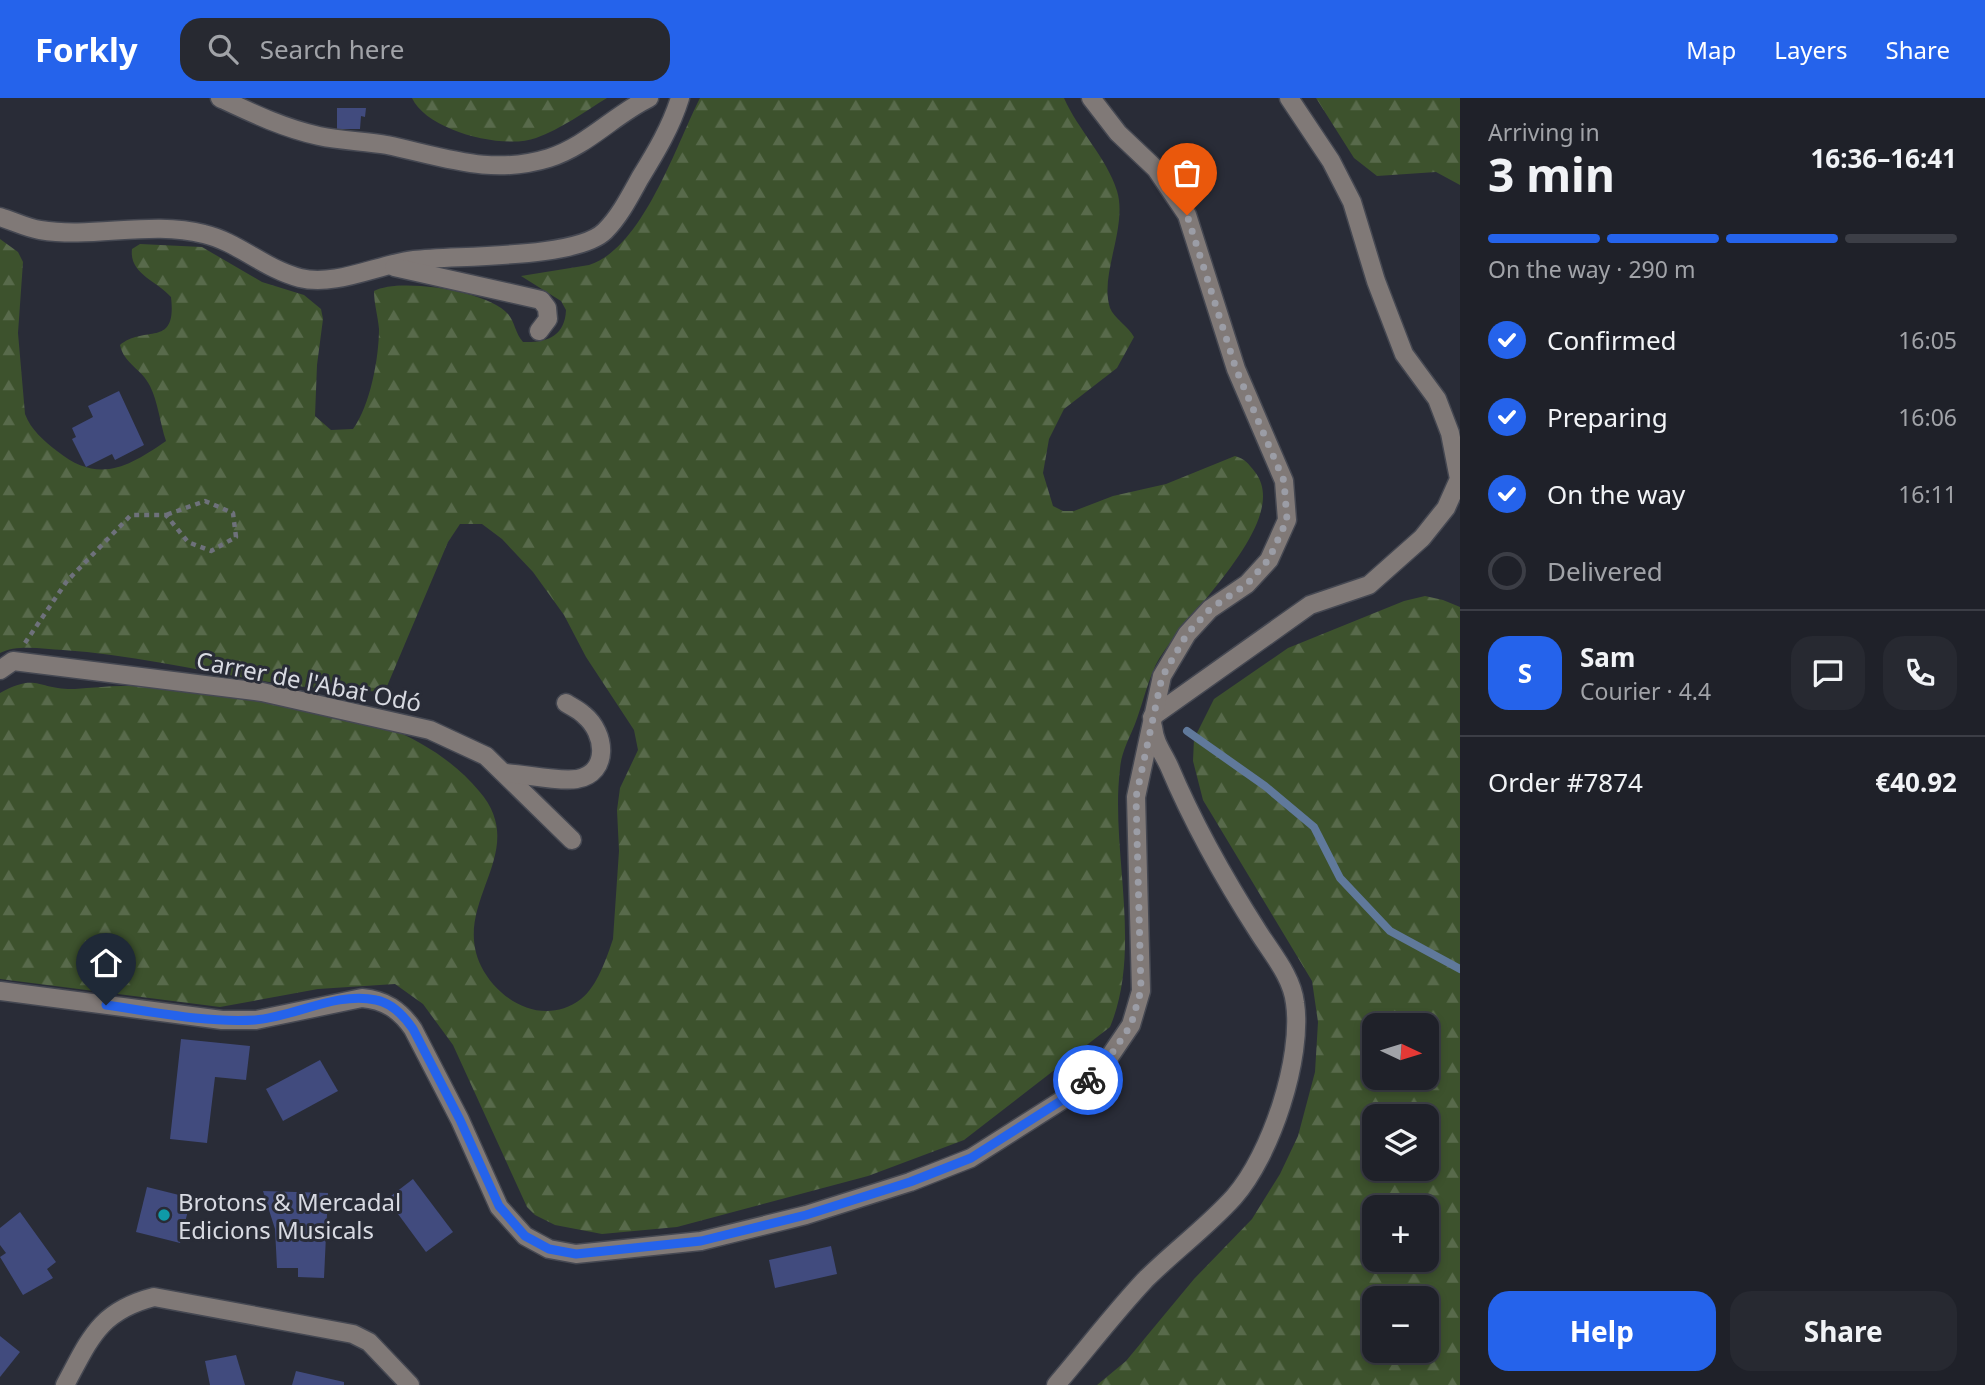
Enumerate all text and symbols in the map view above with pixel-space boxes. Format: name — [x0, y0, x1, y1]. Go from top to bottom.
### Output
search box — [180, 18, 670, 81]
text: Forkly — [35, 27, 138, 72]
icon: search — [204, 30, 242, 68]
text: Search here — [260, 31, 404, 67]
text: Map — [1686, 33, 1736, 66]
text: Layers — [1774, 33, 1848, 66]
text: Share — [1886, 33, 1950, 66]
text: Arriving in — [1488, 116, 1600, 148]
text: 16:36–16:41 — [1810, 140, 1957, 176]
pin — [1157, 143, 1217, 215]
text: 3 min — [1488, 143, 1615, 205]
icon: bag — [1168, 154, 1206, 192]
text: On the way · 290 m — [1488, 253, 1695, 285]
icon: check — [1488, 321, 1526, 359]
text: Confirmed — [1547, 322, 1677, 358]
text: 16:05 — [1898, 324, 1957, 356]
icon: check — [1488, 398, 1526, 436]
text: Preparing — [1547, 399, 1668, 435]
text: 16:06 — [1898, 401, 1957, 433]
icon: check — [1488, 475, 1526, 513]
text: On the way — [1547, 476, 1685, 512]
text: 16:11 — [1898, 478, 1957, 510]
text: Delivered — [1547, 553, 1663, 589]
button: chat — [1791, 636, 1865, 710]
button: phone — [1883, 636, 1957, 710]
text: Sam — [1580, 639, 1635, 675]
street label: Carrer de l'Abat Odó — [194, 643, 424, 719]
text: S — [1518, 655, 1532, 691]
text: Courier · 4.4 — [1580, 675, 1711, 707]
text: Order #7874 — [1488, 764, 1643, 800]
text: €40.92 — [1875, 764, 1957, 800]
pin — [76, 933, 136, 1005]
icon: home — [87, 944, 125, 982]
north arrow — [1362, 1013, 1438, 1090]
map controls — [1362, 1013, 1439, 1363]
courier — [1053, 1045, 1123, 1115]
icon: bike — [1069, 1061, 1107, 1099]
button: layers — [1362, 1104, 1439, 1181]
place label: Brotons & Mercadal Edicions Musicals — [178, 1185, 401, 1246]
button: + — [1362, 1195, 1439, 1272]
marker: Brotons & Mercadal Edicions Musicals — [156, 1207, 172, 1223]
button: − — [1362, 1286, 1439, 1363]
button: Help — [1488, 1291, 1716, 1371]
button: Share — [1730, 1291, 1957, 1371]

